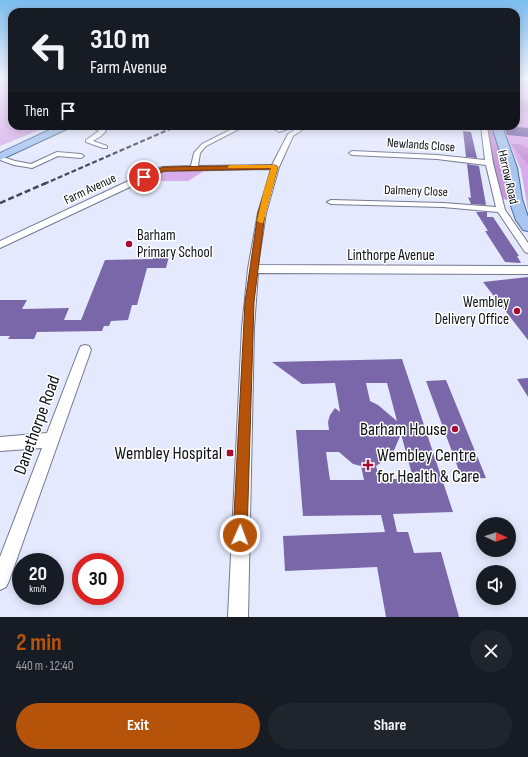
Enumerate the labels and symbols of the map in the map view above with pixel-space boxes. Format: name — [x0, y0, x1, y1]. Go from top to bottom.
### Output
street label: Newlands Close — [386, 135, 456, 155]
street label: Harrow Road — [494, 148, 522, 206]
pin — [127, 160, 161, 194]
street label: Farm Avenue — [61, 170, 119, 208]
street label: Dalmeny Close — [384, 182, 448, 200]
place label: Barham Primary School — [137, 226, 213, 262]
marker: Barham Primary School — [124, 239, 134, 249]
street label: Linthorpe Avenue — [347, 246, 435, 265]
place label: Wembley Delivery Office — [435, 293, 509, 329]
marker: Wembley Delivery Office — [512, 306, 522, 316]
street label: Danethorpe Road — [9, 373, 65, 477]
place label: Barham House — [360, 419, 447, 440]
marker: Barham House — [450, 424, 460, 434]
place label: Wembley Hospital — [115, 443, 222, 464]
place label: Wembley Centre for Health & Care — [377, 445, 479, 487]
marker: Wembley Hospital — [225, 448, 235, 458]
marker: Wembley Centre for Health & Care — [362, 459, 374, 471]
position arrow — [219, 514, 261, 556]
north arrow — [476, 517, 516, 557]
speed limit sign: 30 — [72, 553, 124, 605]

